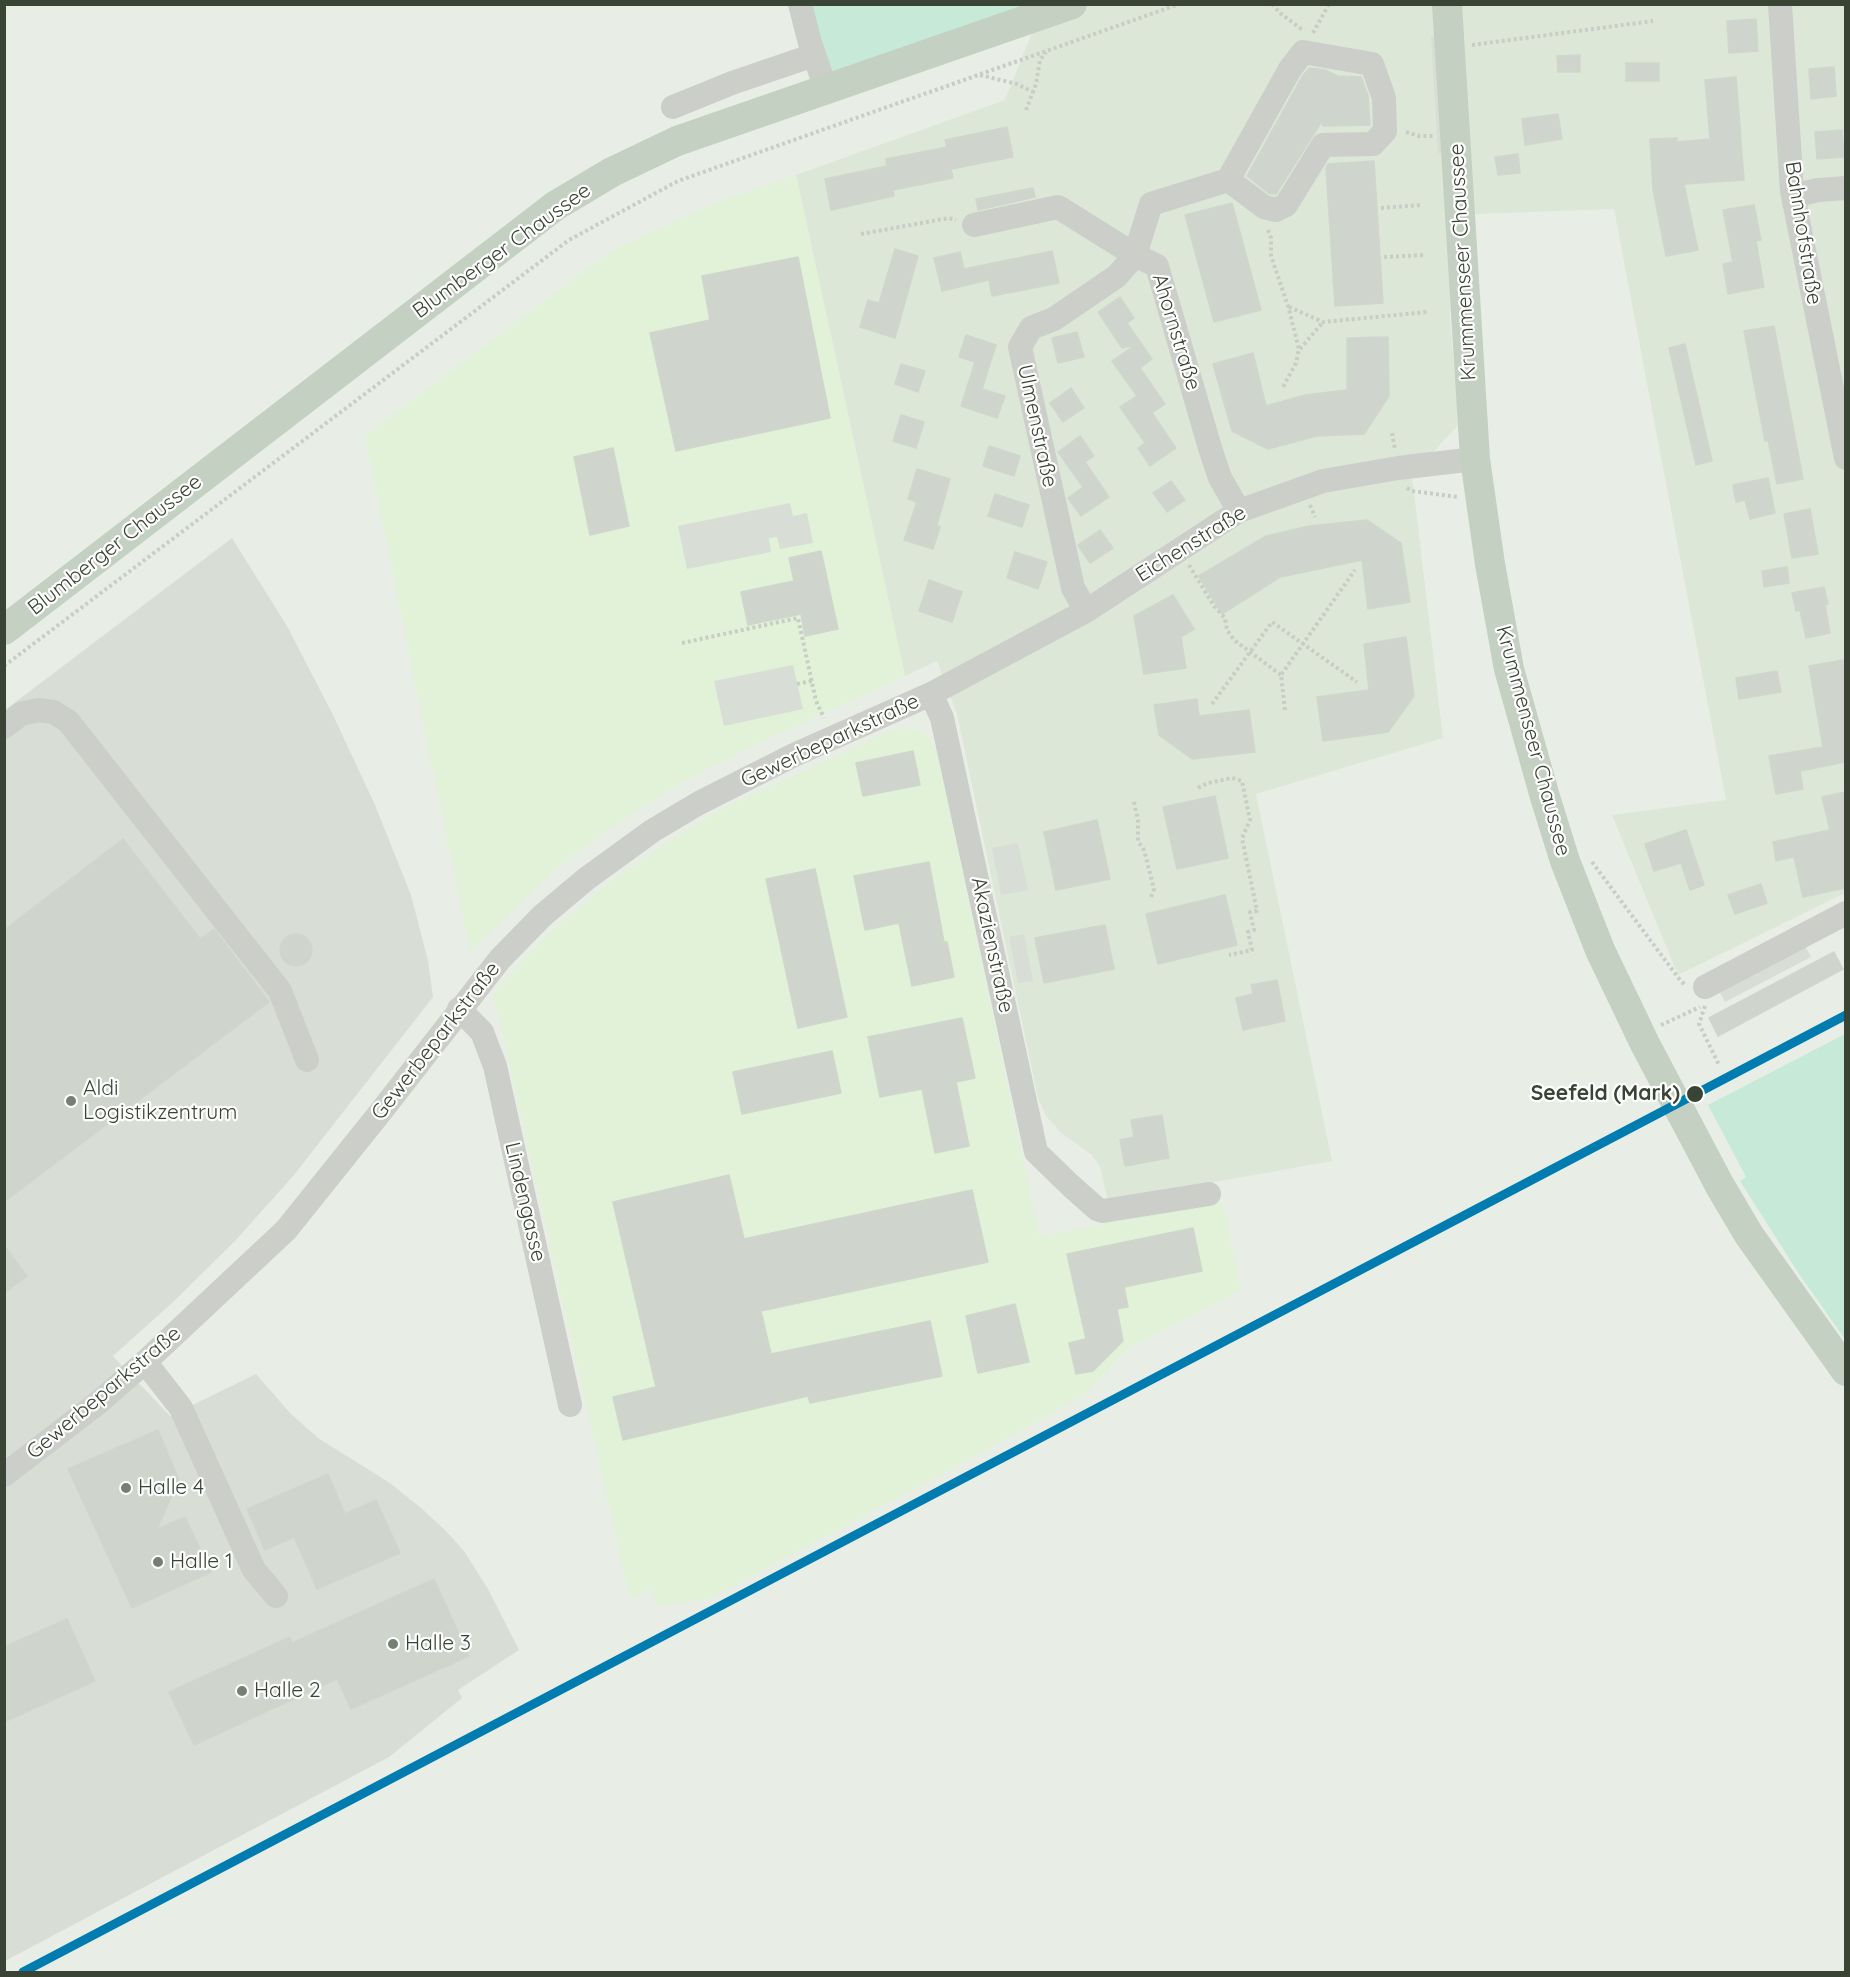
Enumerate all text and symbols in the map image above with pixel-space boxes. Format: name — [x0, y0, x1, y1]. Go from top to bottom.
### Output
street label: Krummenseer Chaussee — [1444, 143, 1482, 381]
street label: Bahnhofstraße — [1779, 160, 1827, 306]
street label: Blumberger Chaussee — [408, 178, 596, 324]
street label: Ahornstraße — [1146, 271, 1206, 393]
street label: Ulmenstraße — [1012, 362, 1062, 490]
street label: Blumberger Chaussee — [23, 469, 207, 621]
street label: Eichenstraße — [1131, 500, 1251, 588]
street label: Krummenseer Chaussee — [1490, 623, 1576, 859]
street label: Gewerbeparkstraße — [737, 689, 923, 793]
street label: Akazienstraße — [965, 875, 1019, 1015]
street label: Gewerbeparkstraße — [366, 957, 506, 1125]
place label: Aldi Logistikzentrum — [83, 1076, 237, 1126]
place label: Seefeld (Mark) — [1531, 1081, 1680, 1107]
marker: Seefeld (Mark) — [1685, 1084, 1705, 1104]
marker: Aldi Logistikzentrum — [64, 1094, 78, 1108]
street label: Lindengasse — [499, 1140, 551, 1264]
street label: Gewerbeparkstraße — [22, 1321, 186, 1465]
place label: Halle 4 — [138, 1475, 204, 1501]
marker: Halle 4 — [119, 1481, 133, 1495]
place label: Halle 1 — [170, 1549, 233, 1575]
marker: Halle 1 — [151, 1555, 165, 1569]
place label: Halle 3 — [405, 1631, 471, 1657]
marker: Halle 3 — [386, 1637, 400, 1651]
place label: Halle 2 — [254, 1678, 321, 1704]
marker: Halle 2 — [235, 1684, 249, 1698]

